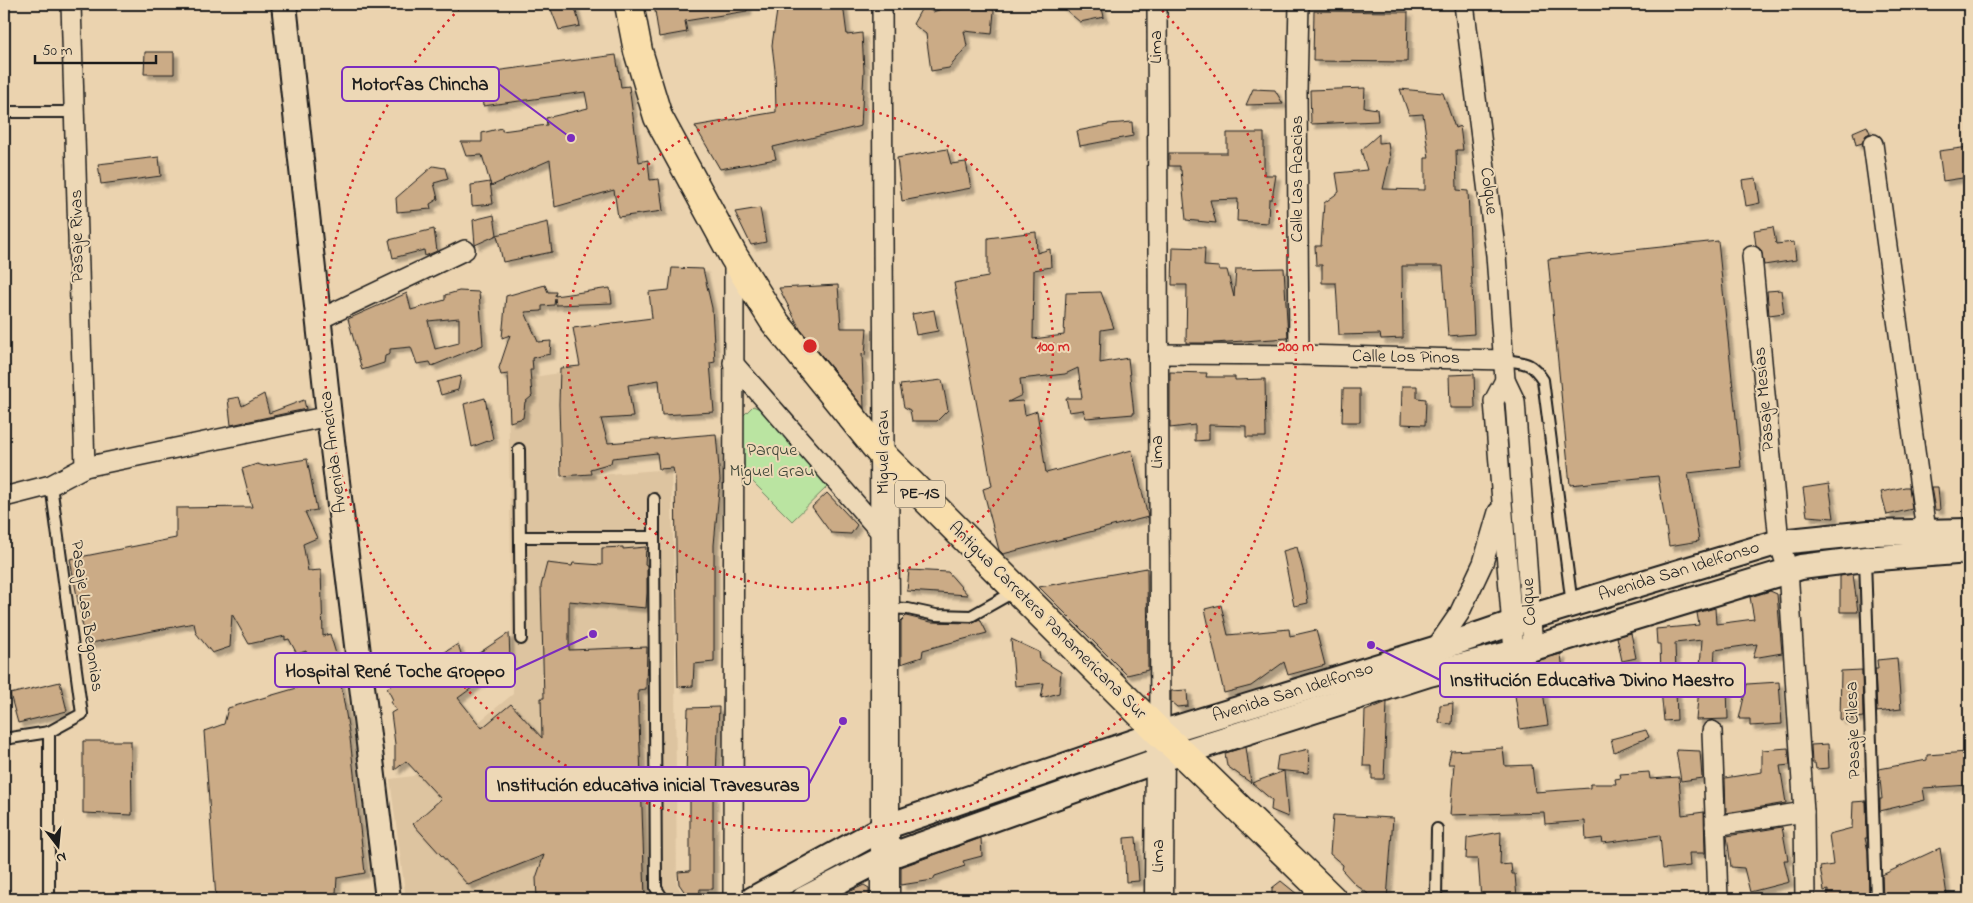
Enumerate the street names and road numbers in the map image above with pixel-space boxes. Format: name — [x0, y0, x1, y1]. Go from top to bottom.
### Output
street label: Lima — [1144, 30, 1170, 64]
street label: Calle Las Acacias — [1285, 115, 1311, 243]
street label: Colque — [1472, 166, 1504, 217]
street label: Pasaje Rivas — [64, 189, 92, 283]
street label: Calle Los Pinos — [1352, 344, 1460, 372]
street label: Pasaje Mesías — [1748, 346, 1782, 452]
street label: Avenida America — [314, 389, 354, 515]
street label: Miguel Grau — [871, 410, 898, 494]
street label: Lima — [1145, 435, 1171, 469]
road number: PE-1S — [895, 480, 945, 508]
street label: Antigua Carretera Panamericana Sur — [941, 516, 1152, 727]
street label: Avenida San Idelfonso — [1595, 535, 1763, 609]
street label: Pasaje Las Begonias — [62, 539, 110, 694]
street label: Colque — [1516, 577, 1544, 626]
street label: Avenida San Idelfonso — [1209, 656, 1377, 730]
street label: Pasaje Cilesa — [1839, 681, 1869, 779]
street label: Lima — [1146, 839, 1172, 873]

